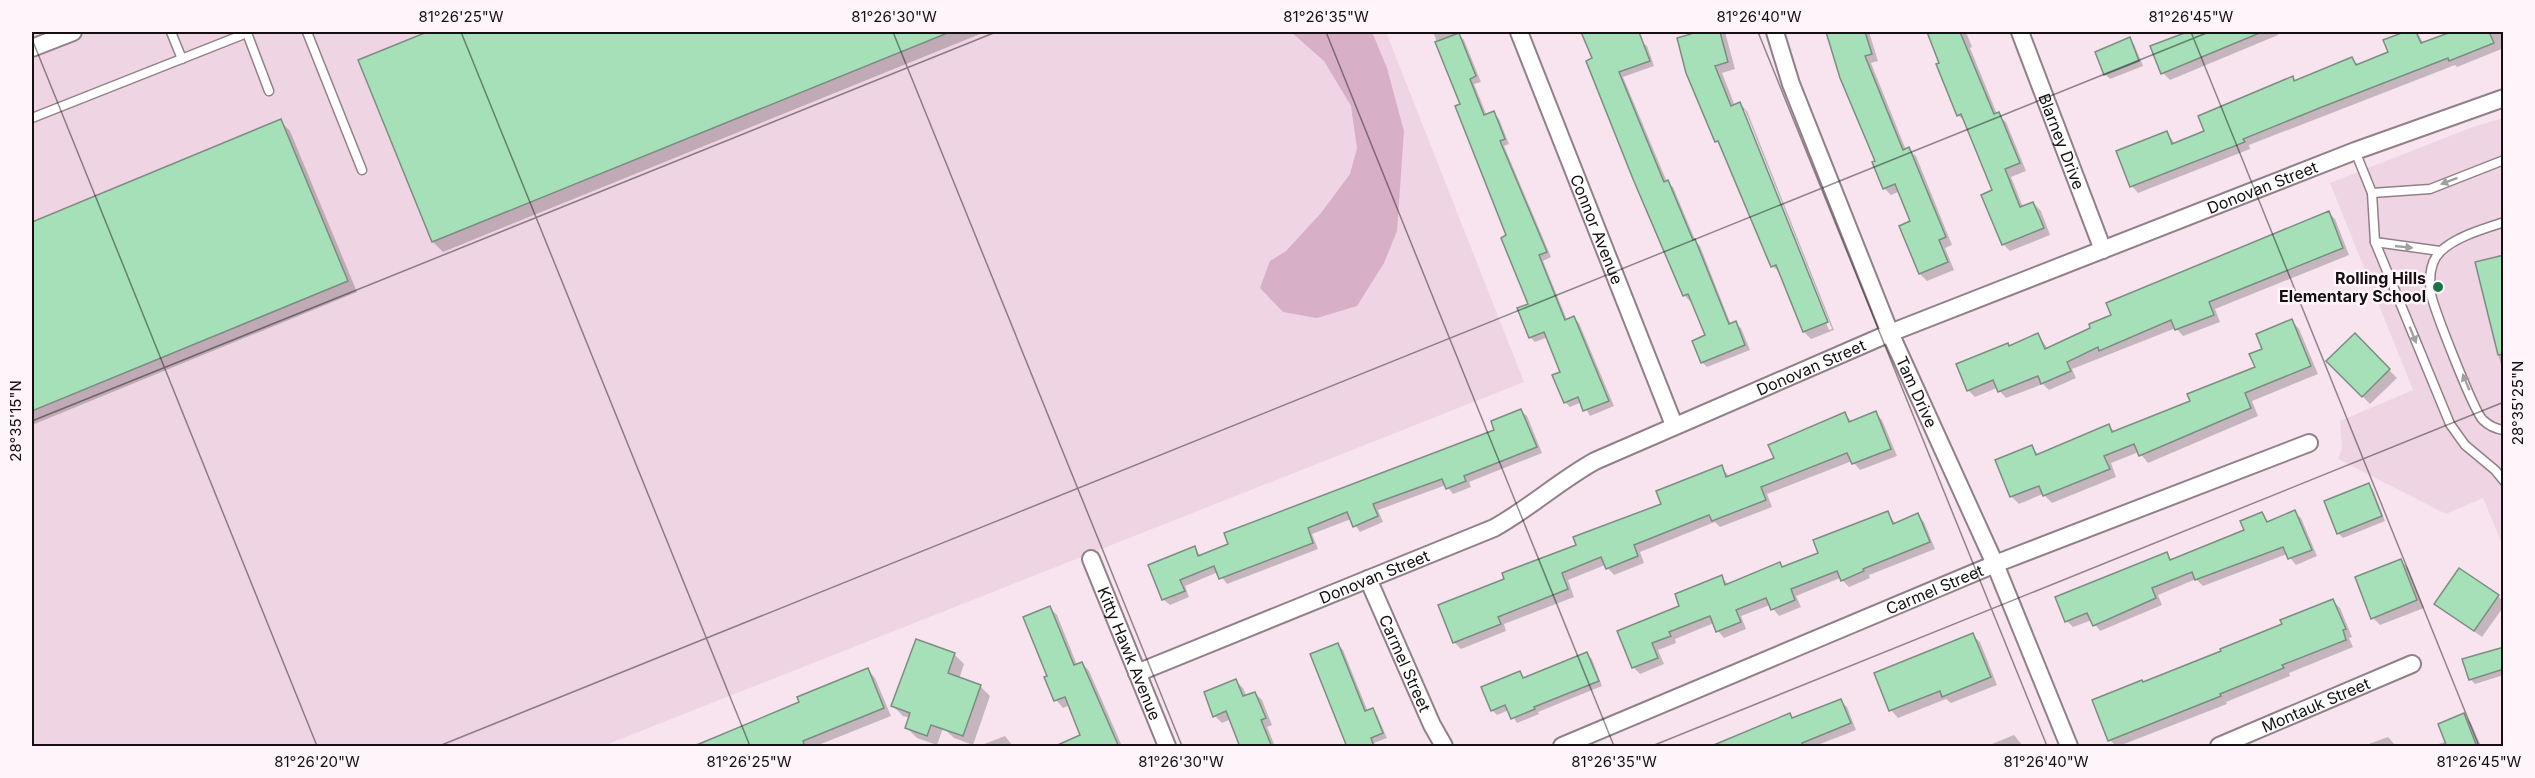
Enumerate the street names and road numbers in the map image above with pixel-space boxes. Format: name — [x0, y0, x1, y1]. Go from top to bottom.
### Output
street label: Blarney Drive — [2034, 90, 2089, 192]
street label: Donovan Street — [2204, 157, 2320, 218]
street label: Connor Avenue — [1566, 171, 1627, 287]
street label: Donovan Street — [1753, 335, 1869, 400]
street label: Tam Drive — [1892, 353, 1942, 431]
street label: Donovan Street — [1316, 545, 1432, 608]
street label: Carmel Street — [1883, 560, 1986, 619]
street label: Kitty Hawk Avenue — [1093, 584, 1165, 723]
street label: Carmel Street — [1375, 612, 1435, 715]
street label: Montauk Street — [2258, 673, 2373, 737]

